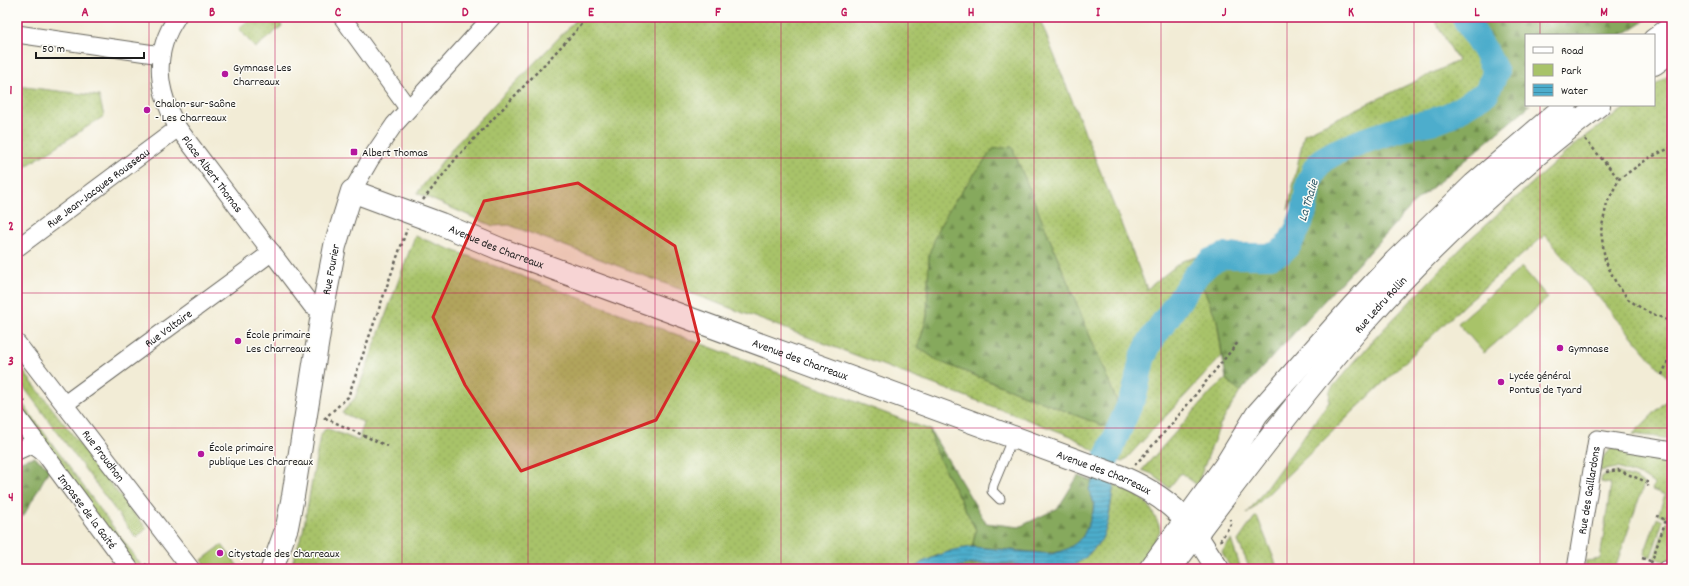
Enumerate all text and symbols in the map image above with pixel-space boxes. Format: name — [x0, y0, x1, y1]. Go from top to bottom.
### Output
text: A — [81, 4, 89, 23]
text: B — [209, 4, 215, 23]
text: C — [335, 4, 342, 23]
text: D — [462, 4, 469, 23]
text: E — [588, 4, 595, 23]
text: F — [715, 4, 721, 23]
text: G — [841, 4, 848, 23]
text: H — [968, 4, 975, 23]
text: I — [1096, 4, 1101, 23]
text: J — [1222, 4, 1227, 23]
text: K — [1348, 4, 1354, 23]
text: L — [1474, 4, 1480, 23]
text: M — [1600, 4, 1608, 23]
scale bar — [36, 34, 144, 60]
legend — [1525, 34, 1655, 106]
text: 50 m — [42, 41, 65, 58]
text: Road — [1561, 43, 1583, 60]
place label: Gymnase Les Charreaux — [233, 60, 292, 91]
text: Park — [1561, 63, 1582, 80]
marker: Gymnase Les Charreaux — [220, 69, 230, 79]
text: 1 — [10, 82, 13, 101]
text: Water — [1561, 83, 1588, 100]
place label: Chalon-sur-Saône - Les Charreaux — [155, 96, 236, 127]
marker: Chalon-sur-Saône - Les Charreaux — [142, 105, 152, 115]
street label: Place Albert Thomas — [176, 132, 246, 217]
street label: Rue Jean-Jacques Rousseau — [44, 145, 154, 233]
place label: Albert Thomas — [362, 145, 428, 162]
marker: Albert Thomas — [349, 147, 359, 157]
water label: La Thalie — [1294, 176, 1325, 224]
text: 2 — [8, 218, 14, 237]
street label: Avenue des Charreaux — [446, 221, 546, 274]
street label: Rue Fourier — [319, 242, 345, 296]
street label: Rue Ledru Rollin — [1351, 273, 1412, 338]
street label: Rue Voltaire — [142, 306, 196, 353]
place label: École primaire Les Charreaux — [246, 327, 311, 358]
street label: Avenue des Charreaux — [749, 335, 850, 386]
marker: École primaire Les Charreaux — [233, 336, 243, 346]
place label: Gymnase — [1568, 341, 1609, 358]
marker: Gymnase — [1555, 343, 1565, 353]
text: 3 — [8, 353, 14, 372]
place label: Lycée général Pontus de Tyard — [1509, 368, 1582, 399]
marker: Lycée général Pontus de Tyard — [1496, 377, 1506, 387]
street label: Rue Proudhon — [77, 427, 128, 486]
place label: École primaire publique Les Charreaux — [209, 440, 314, 471]
street label: Rue des Gaillardons — [1575, 445, 1606, 536]
street label: Avenue des Charreaux — [1054, 447, 1154, 500]
marker: École primaire publique Les Charreaux — [196, 449, 206, 459]
street label: Impasse de la Gaité — [53, 471, 120, 553]
text: 4 — [8, 489, 14, 508]
place label: Citystade des Charreaux — [228, 546, 340, 563]
marker: Citystade des Charreaux — [215, 548, 225, 558]

